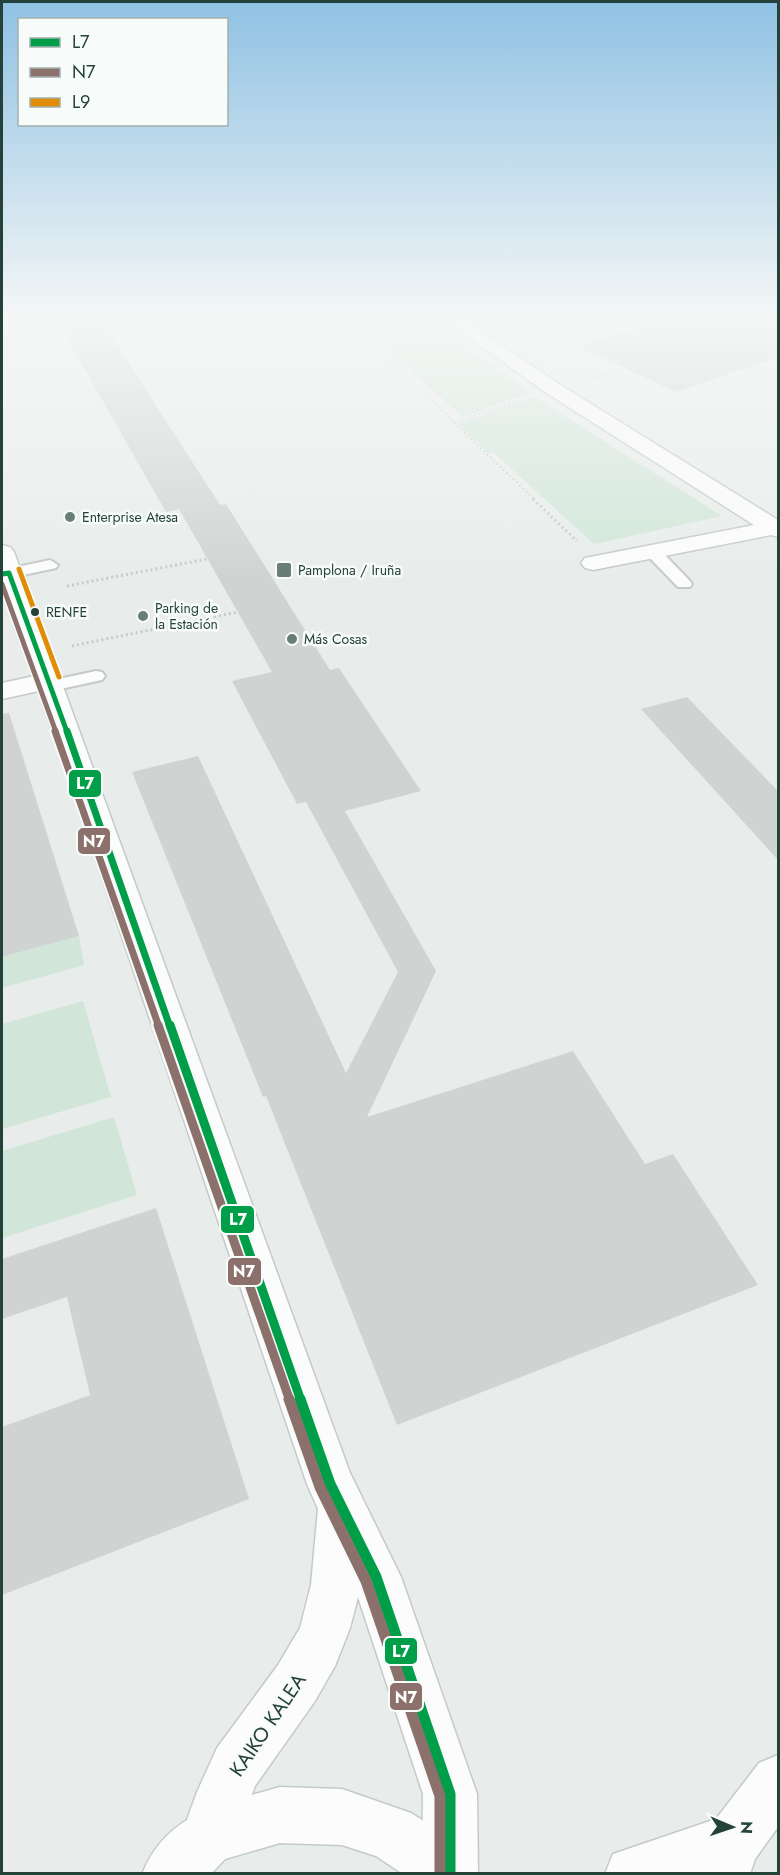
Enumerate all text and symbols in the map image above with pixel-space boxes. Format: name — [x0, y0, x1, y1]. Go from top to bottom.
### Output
legend — [18, 18, 228, 126]
text: L7 — [72, 29, 90, 55]
text: N7 — [72, 59, 96, 85]
text: L9 — [72, 89, 90, 115]
place label: Enterprise Atesa — [82, 507, 178, 527]
marker: Enterprise Atesa — [63, 510, 77, 524]
place label: Pamplona / Iruña — [298, 560, 401, 580]
marker: Pamplona / Iruña — [275, 561, 293, 579]
place label: Parking de la Estación — [155, 598, 218, 634]
place label: RENFE — [46, 602, 87, 622]
marker: RENFE — [29, 606, 41, 618]
marker: Parking de la Estación — [136, 609, 150, 623]
place label: Más Cosas — [304, 629, 368, 649]
marker: Más Cosas — [285, 632, 299, 646]
line badge: L7 — [68, 769, 102, 798]
text: L7 — [76, 772, 94, 795]
line badge: N7 — [77, 827, 111, 855]
text: N7 — [83, 830, 106, 853]
line badge: L7 — [220, 1205, 255, 1234]
text: L7 — [229, 1208, 247, 1231]
line badge: N7 — [227, 1257, 262, 1286]
text: N7 — [233, 1260, 256, 1283]
line badge: L7 — [384, 1637, 418, 1665]
text: L7 — [392, 1640, 410, 1663]
street label: KAIKO KALEA — [223, 1667, 314, 1783]
line badge: N7 — [389, 1682, 423, 1711]
text: N7 — [395, 1686, 418, 1709]
north arrow — [702, 1797, 762, 1857]
text: N — [735, 1821, 758, 1834]

